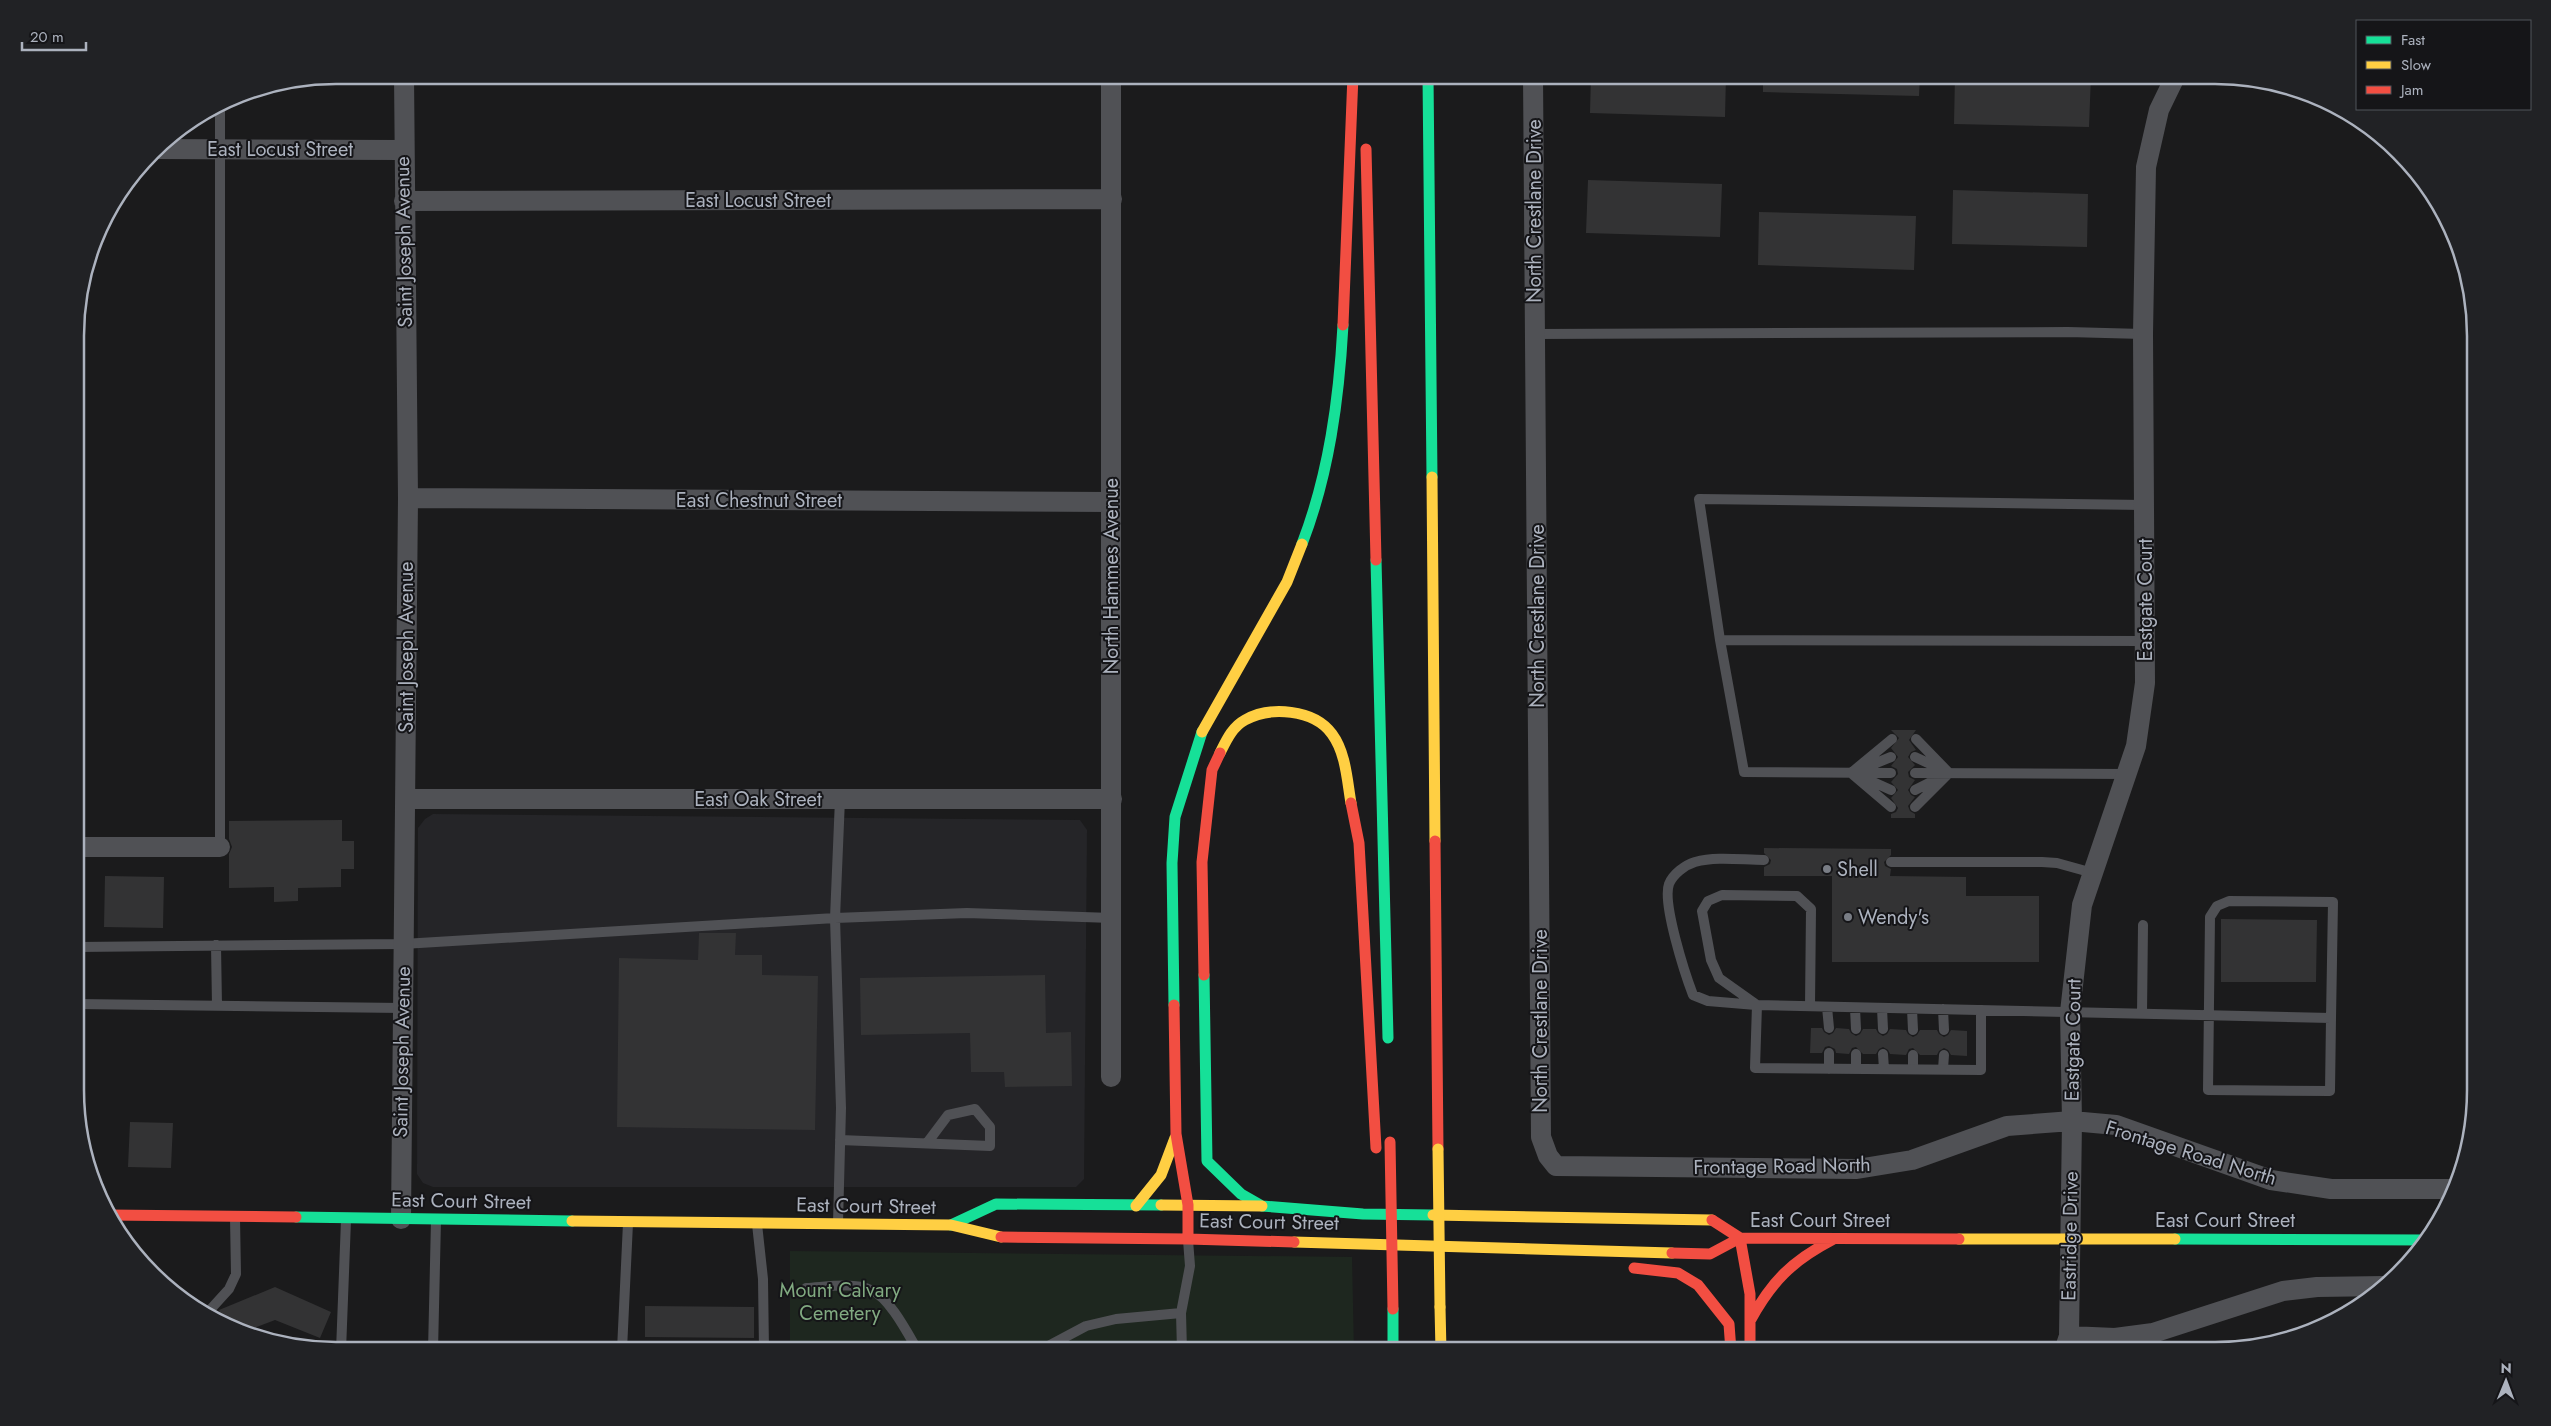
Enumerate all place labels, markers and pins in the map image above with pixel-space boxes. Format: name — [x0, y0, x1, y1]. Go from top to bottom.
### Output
place label: Shell — [1837, 855, 1878, 884]
marker: Shell — [1821, 863, 1833, 875]
place label: Wendy's — [1858, 903, 1929, 932]
marker: Wendy's — [1842, 911, 1854, 923]

